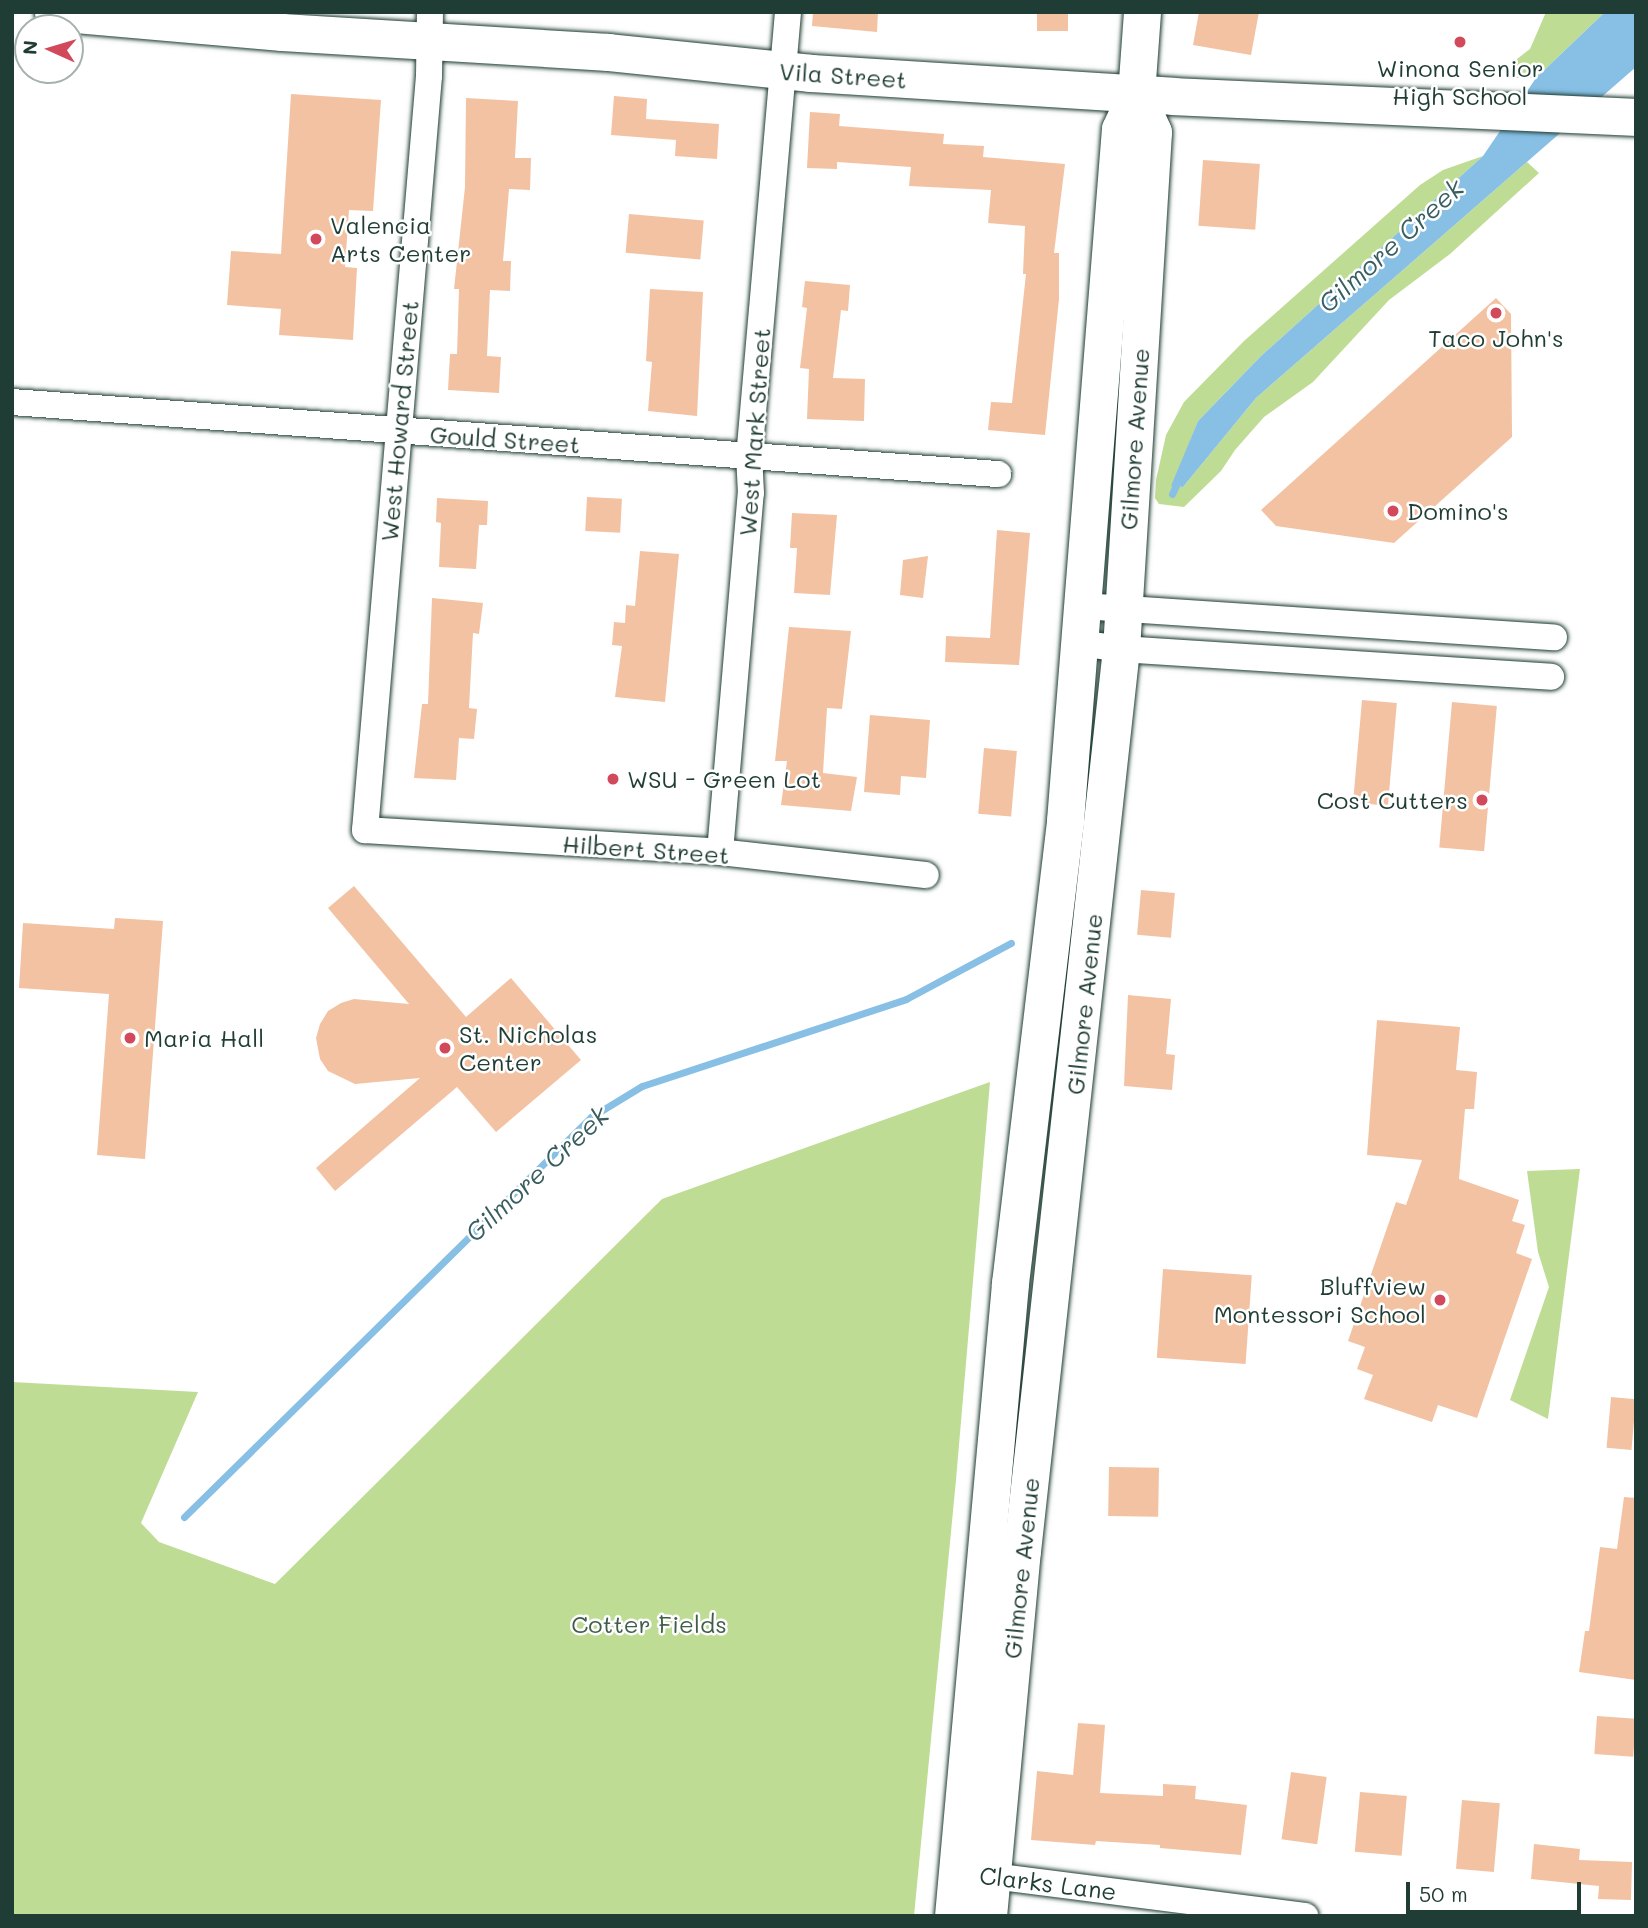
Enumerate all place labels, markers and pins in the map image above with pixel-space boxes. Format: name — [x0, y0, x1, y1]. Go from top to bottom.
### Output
marker: Winona Senior High School — [1452, 34, 1468, 50]
place label: Winona Senior High School — [1376, 54, 1544, 110]
place label: Valencia Arts Center — [330, 211, 471, 267]
marker: Valencia Arts Center — [308, 231, 324, 247]
marker: Taco John's — [1488, 305, 1504, 321]
place label: Taco John's — [1428, 324, 1564, 352]
place label: Domino's — [1407, 497, 1509, 525]
marker: Domino's — [1385, 503, 1401, 519]
place label: WSU - Green Lot — [627, 765, 821, 793]
marker: WSU - Green Lot — [605, 771, 621, 787]
place label: Cost Cutters — [1317, 786, 1468, 814]
marker: Cost Cutters — [1474, 792, 1490, 808]
place label: St. Nicholas Center — [459, 1020, 597, 1076]
place label: Maria Hall — [144, 1024, 264, 1052]
marker: Maria Hall — [122, 1030, 138, 1046]
marker: St. Nicholas Center — [437, 1040, 453, 1056]
place label: Bluffview Montessori School — [1214, 1272, 1426, 1328]
marker: Bluffview Montessori School — [1432, 1292, 1448, 1308]

